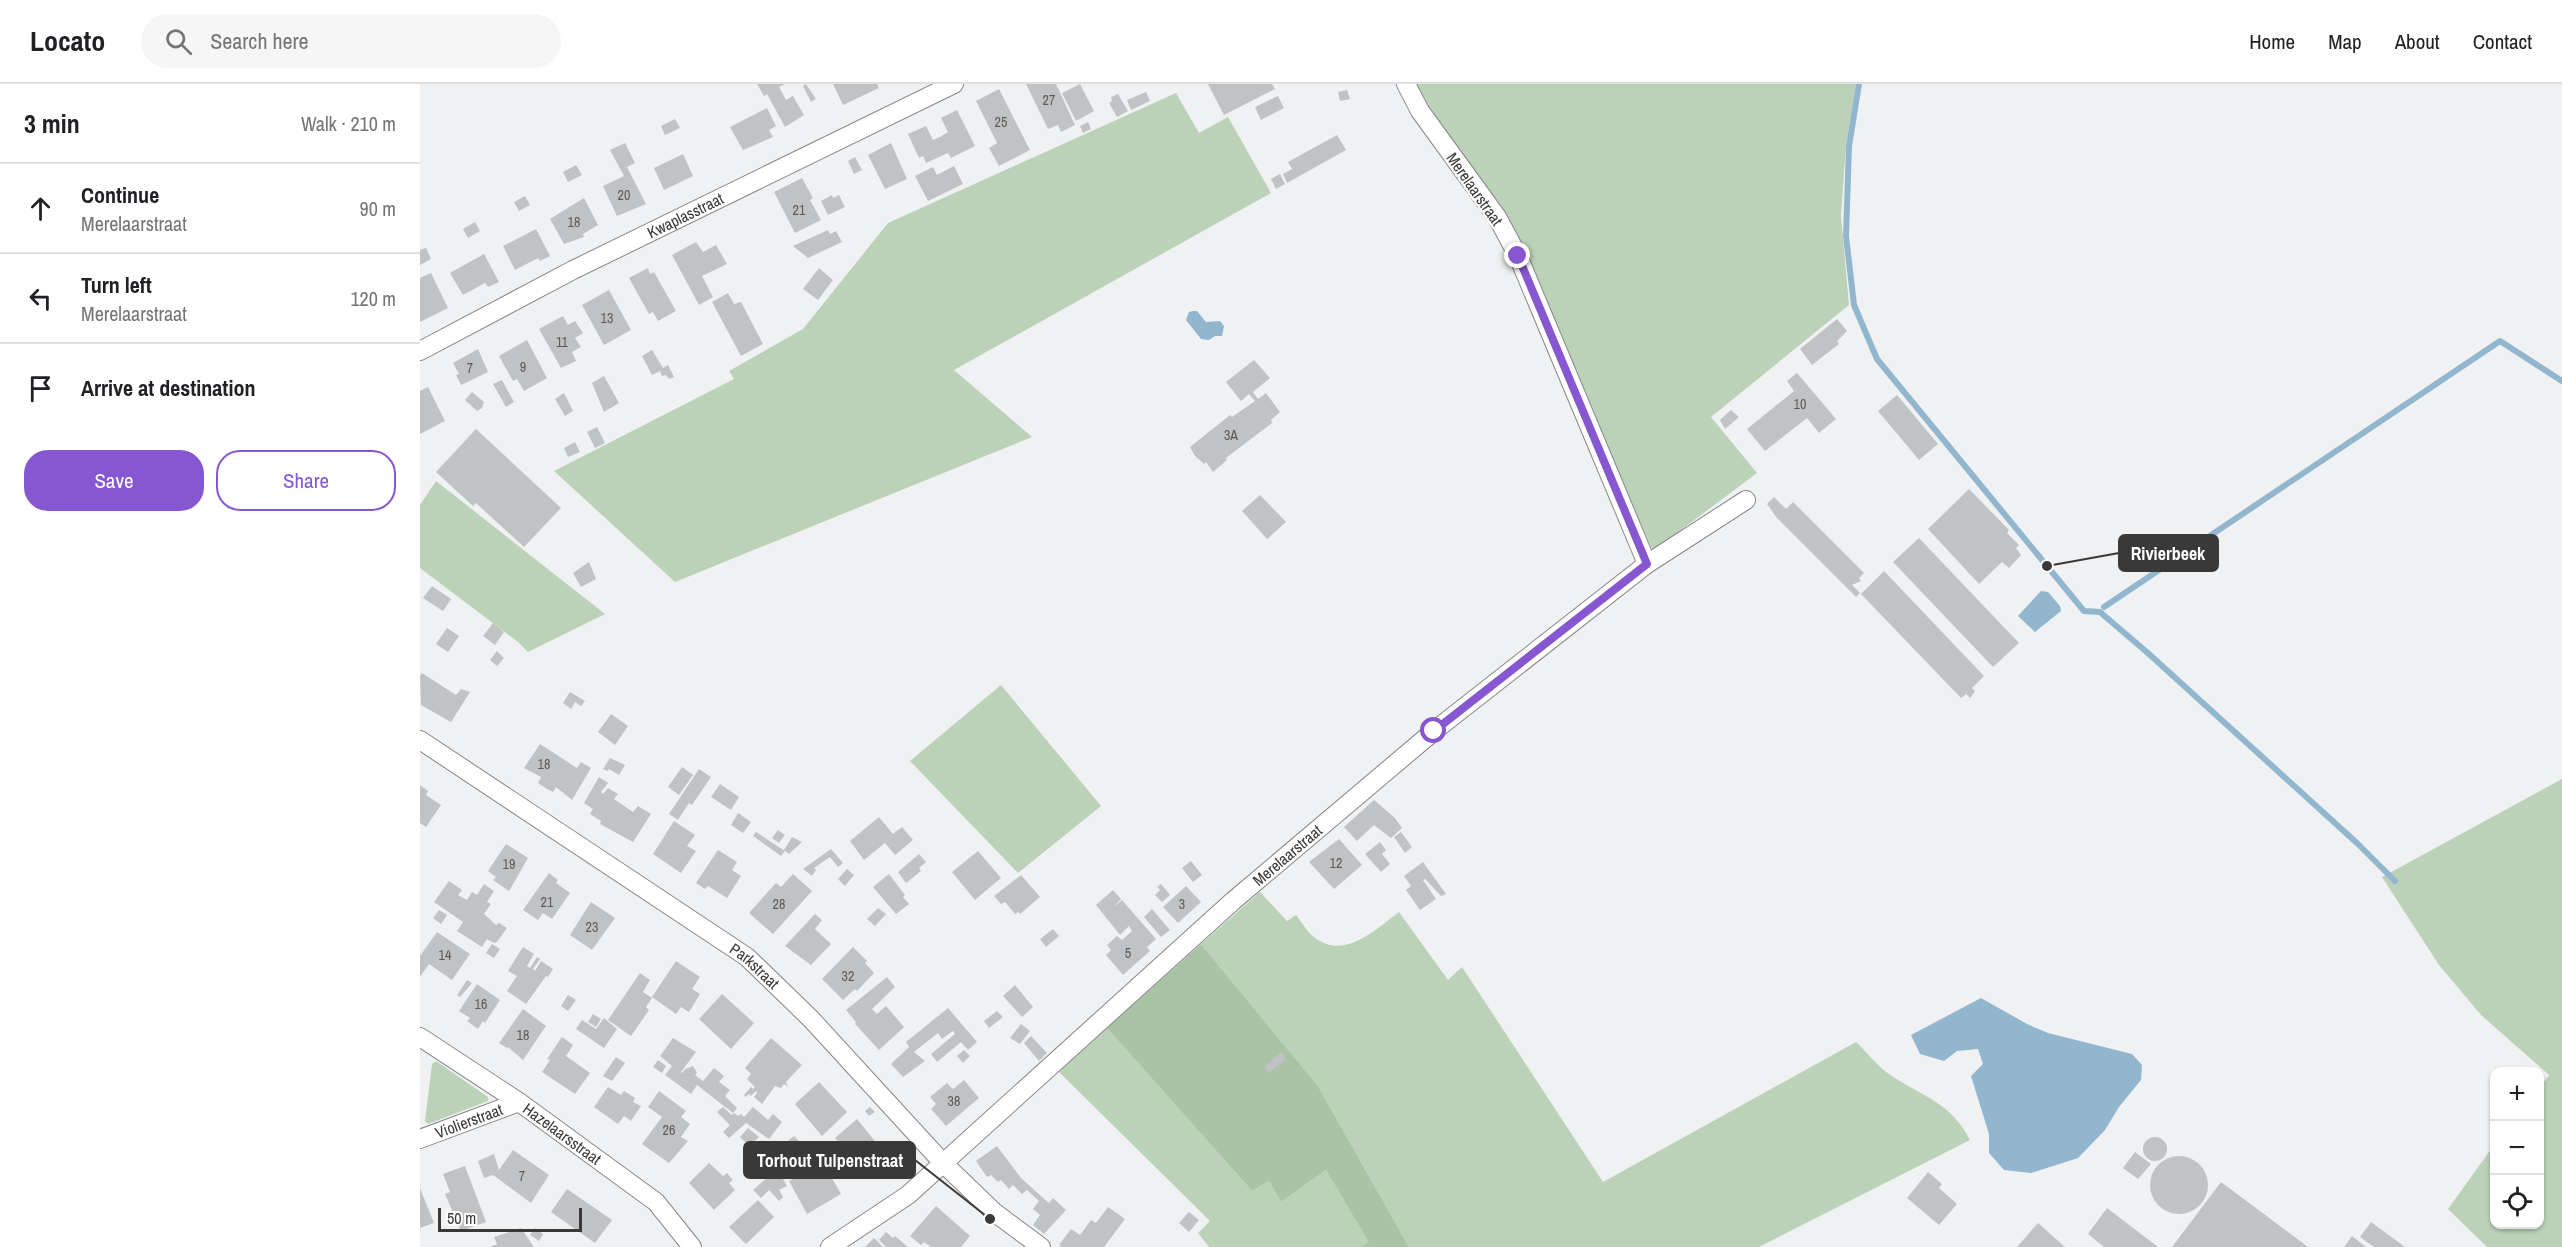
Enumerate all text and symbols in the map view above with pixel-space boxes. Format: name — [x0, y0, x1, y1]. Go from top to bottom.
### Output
search box — [141, 14, 561, 68]
text: Locato — [30, 22, 105, 60]
icon: search — [162, 25, 195, 58]
text: Search here — [210, 26, 309, 56]
text: Home — [2249, 27, 2295, 56]
text: Map — [2328, 27, 2362, 56]
text: About — [2395, 27, 2440, 56]
text: Contact — [2473, 27, 2532, 56]
house number: 27 — [1043, 91, 1055, 109]
text: 3 min — [24, 106, 80, 141]
text: Walk · 210 m — [301, 110, 396, 137]
house number: 25 — [995, 113, 1007, 131]
street label: Merelaarstraat — [1442, 148, 1508, 230]
text: Continue — [81, 180, 159, 210]
house number: 20 — [618, 186, 630, 204]
street label: Kwaplasstraat — [643, 187, 727, 243]
icon: ahead — [24, 192, 57, 225]
text: 90 m — [360, 195, 396, 222]
house number: 21 — [793, 201, 806, 219]
text: Merelaarstraat — [81, 210, 187, 237]
house number: 18 — [568, 213, 580, 231]
route end — [1504, 242, 1530, 268]
text: Turn left — [81, 270, 152, 300]
icon: left — [24, 282, 57, 315]
text: 120 m — [350, 285, 396, 312]
text: Merelaarstraat — [81, 300, 187, 327]
house number: 13 — [601, 309, 613, 327]
house number: 11 — [556, 333, 569, 351]
house number: 9 — [520, 358, 526, 376]
house number: 7 — [467, 359, 473, 377]
icon: arrive — [24, 372, 57, 405]
text: Arrive at destination — [81, 373, 255, 403]
house number: 10 — [1794, 395, 1806, 413]
house number: 3A — [1224, 426, 1238, 444]
button: Save — [24, 450, 204, 511]
button: Share — [216, 450, 396, 511]
callout: Rivierbeek — [2119, 535, 2218, 571]
text: Rivierbeek — [2131, 541, 2206, 566]
route start — [1420, 717, 1446, 743]
house number: 18 — [538, 755, 550, 773]
street label: Merelaarstraat — [1248, 819, 1327, 891]
house number: 12 — [1330, 854, 1342, 872]
house number: 19 — [503, 855, 515, 873]
house number: 21 — [541, 893, 554, 911]
house number: 28 — [773, 895, 785, 913]
house number: 3 — [1179, 895, 1185, 913]
house number: 23 — [586, 918, 598, 936]
street label: Parkstraat — [726, 938, 785, 994]
house number: 5 — [1125, 944, 1131, 962]
house number: 14 — [439, 946, 452, 964]
house number: 32 — [842, 967, 854, 985]
house number: 16 — [475, 995, 487, 1013]
house number: 18 — [517, 1026, 529, 1044]
map controls — [2490, 1067, 2544, 1229]
button: + — [2490, 1067, 2544, 1121]
house number: 38 — [948, 1092, 960, 1110]
street label: Violierstraat — [432, 1098, 506, 1143]
street label: Hazelaarsstraat — [519, 1098, 606, 1170]
house number: 26 — [663, 1121, 675, 1139]
button: − — [2490, 1121, 2544, 1175]
callout: Torhout Tulpenstraat — [744, 1142, 915, 1178]
text: Torhout Tulpenstraat — [757, 1148, 903, 1173]
house number: 7 — [519, 1167, 525, 1185]
button: locate — [2490, 1175, 2544, 1229]
scale bar — [438, 1205, 582, 1232]
text: 50 m — [447, 1207, 476, 1229]

